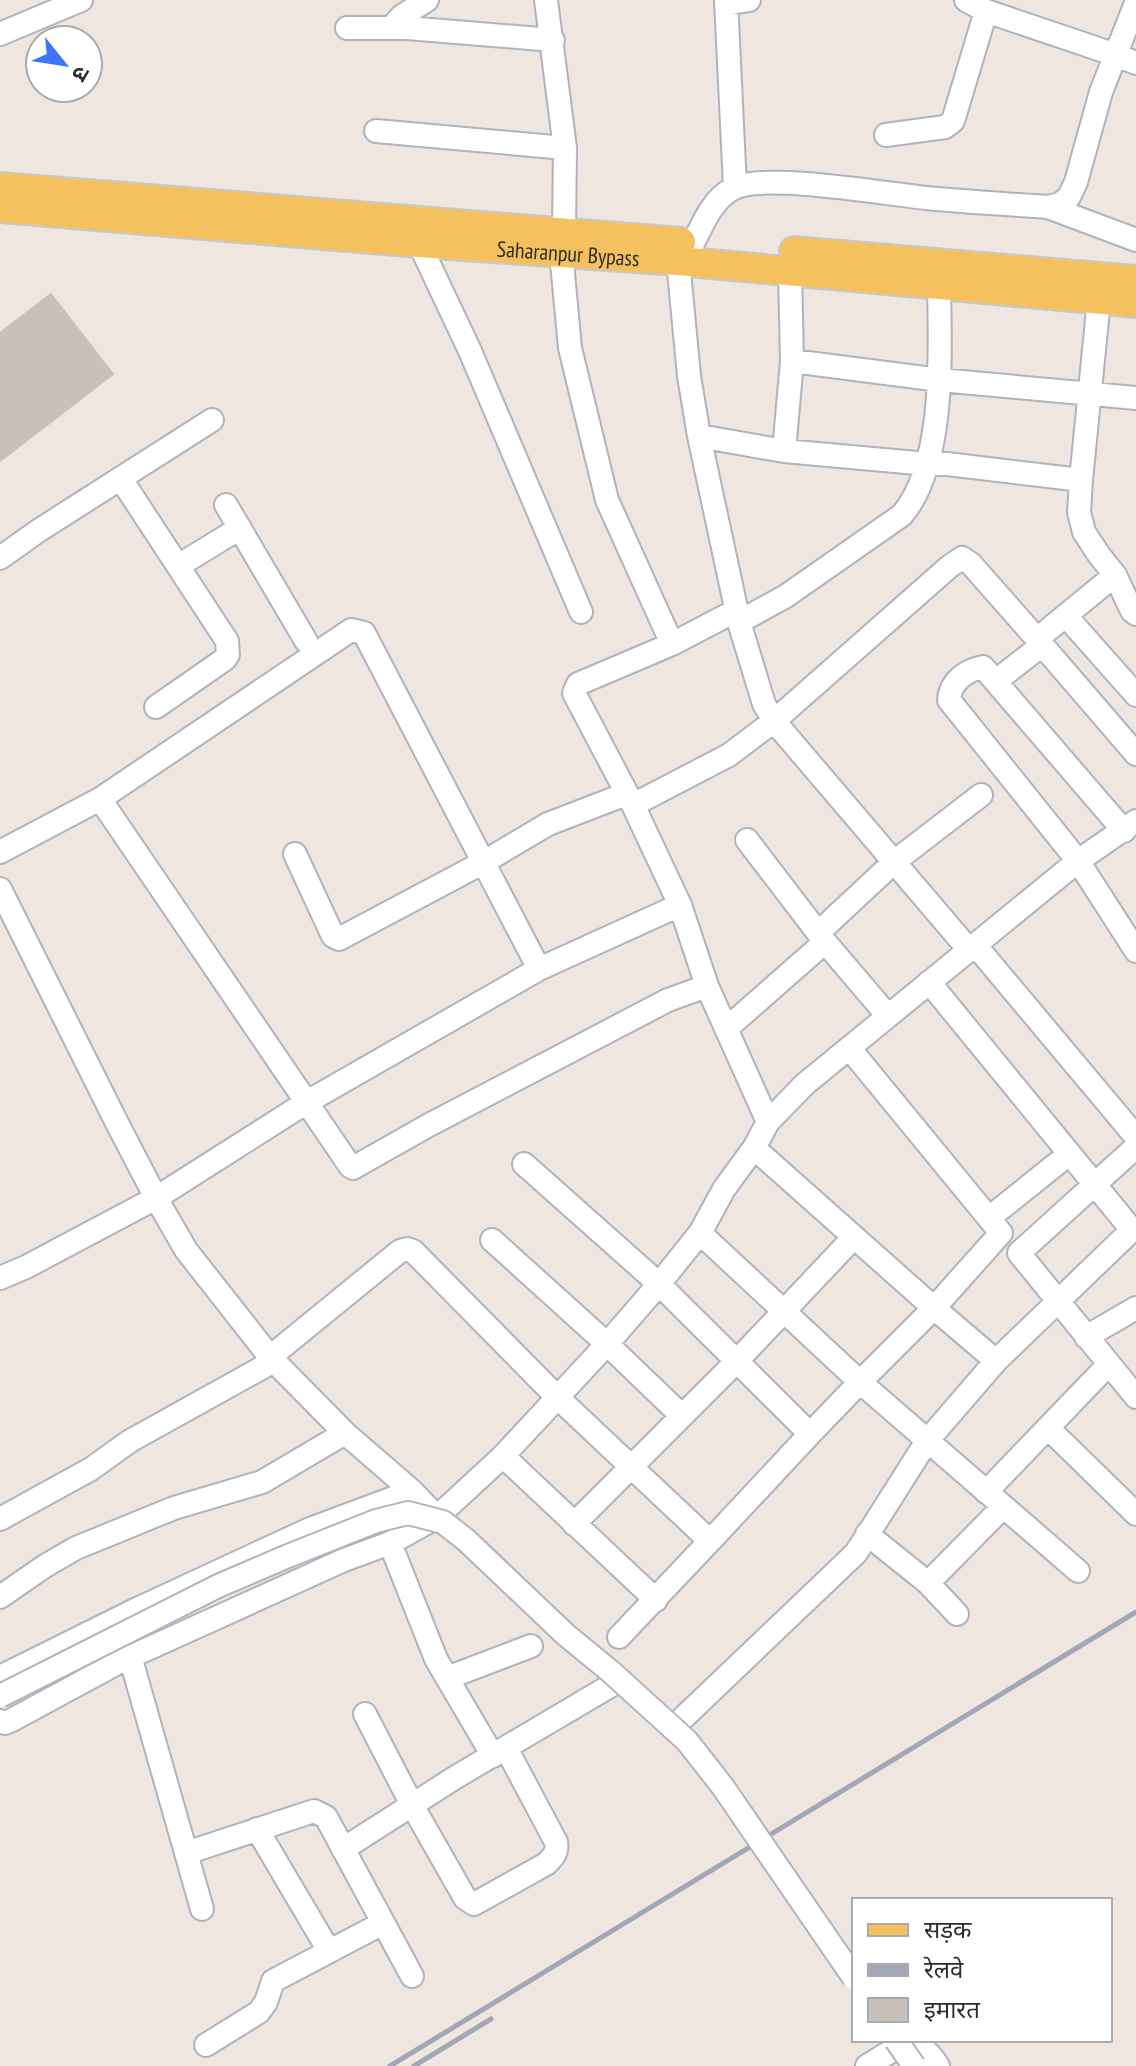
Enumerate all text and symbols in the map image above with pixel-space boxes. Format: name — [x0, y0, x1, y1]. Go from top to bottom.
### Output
north arrow — [24, 24, 104, 104]
text: उ — [65, 61, 97, 88]
street label: Saharanpur Bypass — [496, 234, 640, 272]
legend — [852, 1898, 1112, 2042]
text: सड़क — [924, 1914, 972, 1945]
text: रेलवे — [923, 1954, 964, 1985]
text: इमारत — [924, 1994, 981, 2025]

